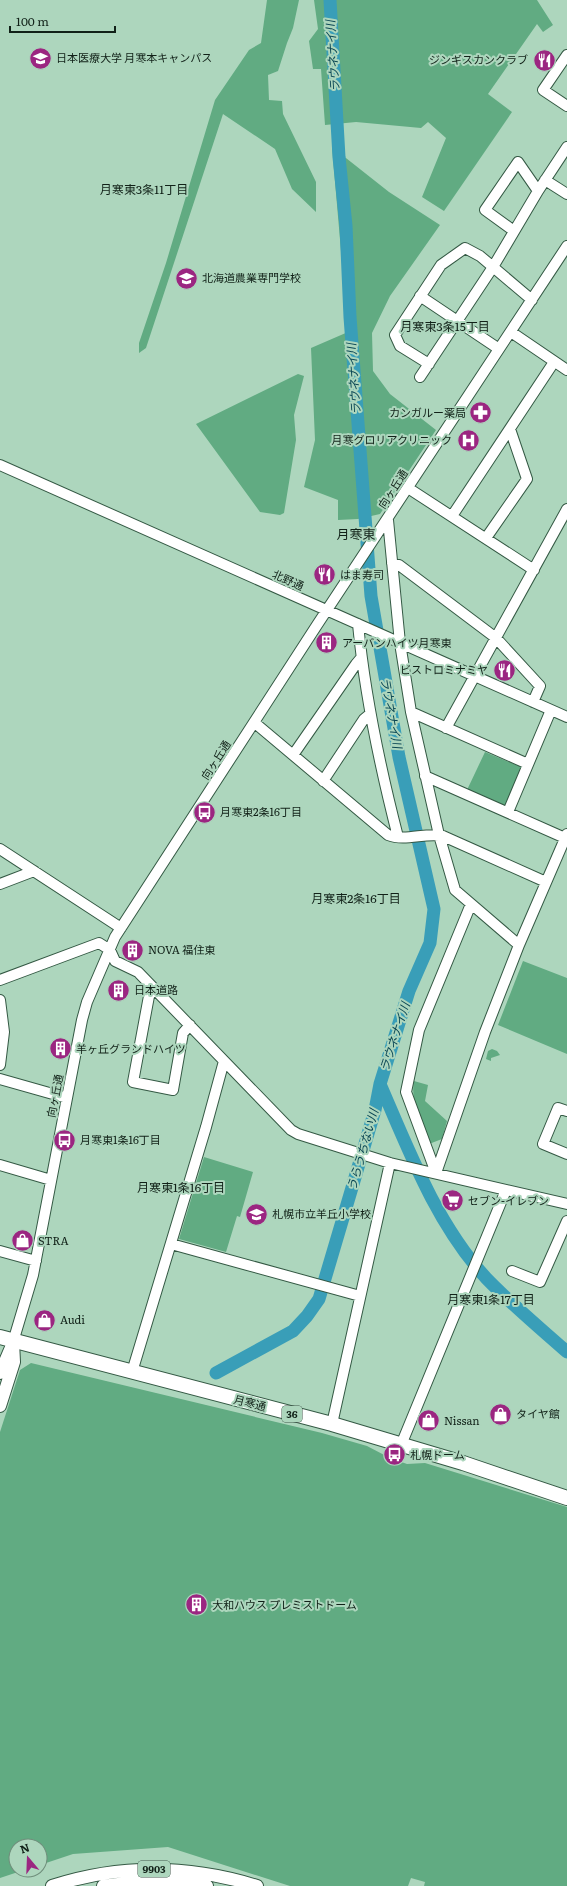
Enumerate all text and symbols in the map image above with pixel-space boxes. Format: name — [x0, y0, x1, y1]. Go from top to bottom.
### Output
scale bar — [10, 8, 115, 34]
text: 100 m — [16, 12, 49, 30]
water label: ラウネナイ川 — [320, 18, 343, 93]
school or university icon: 日本医療大学 月寒本キャンパス — [28, 45, 54, 71]
restaurant icon: ジンギスカンクラブ — [531, 47, 557, 73]
place label: 日本医療大学 月寒本キャンパス — [56, 49, 212, 65]
place label: ジンギスカンクラブ — [429, 51, 528, 67]
district label: 月寒東3条11丁目 — [100, 180, 188, 198]
school or university icon: 北海道農業専門学校 — [174, 265, 200, 291]
place label: 北海道農業専門学校 — [202, 269, 301, 285]
district label: 月寒東3条15丁目 — [400, 317, 490, 335]
water label: ラウネナイ川 — [341, 341, 364, 416]
pharmacy icon: カンガルー薬局 — [468, 400, 494, 426]
place label: カンガルー薬局 — [389, 404, 466, 420]
hospital icon: 月寒グロリアクリニック — [455, 427, 481, 453]
place label: 月寒グロリアクリニック — [332, 431, 452, 447]
street label: 向ヶ丘通 — [373, 466, 411, 511]
district label: 月寒東 — [336, 524, 376, 543]
restaurant icon: はま寿司 — [312, 562, 338, 588]
street label: 北野通 — [270, 565, 307, 593]
place label: はま寿司 — [340, 566, 384, 582]
building icon: アーバンハイツ月寒東 — [313, 630, 339, 656]
place label: アーバンハイツ月寒東 — [342, 634, 452, 650]
restaurant icon: ビストロミナミヤ — [491, 657, 517, 683]
place label: ビストロミナミヤ — [400, 661, 488, 677]
water label: ラウネナイ川 — [377, 676, 407, 752]
street label: 向ヶ丘通 — [196, 737, 234, 782]
bus stop icon: 月寒東2条16丁目 — [192, 799, 218, 825]
place label: 月寒東2条16丁目 — [220, 803, 302, 819]
district label: 月寒東2条16丁目 — [311, 889, 401, 907]
building icon: NOVA 福住東 — [119, 937, 145, 963]
place label: NOVA 福住東 — [148, 941, 215, 957]
building icon: 日本道路 — [105, 977, 131, 1003]
place label: 日本道路 — [134, 981, 178, 997]
water label: ラウネナイ川 — [374, 998, 414, 1074]
building icon: 羊ヶ丘グランドハイツ — [48, 1036, 74, 1062]
place label: 羊ヶ丘グランドハイツ — [76, 1040, 186, 1056]
street label: 向ヶ丘通 — [42, 1073, 66, 1119]
water label: うらうちない川 — [342, 1105, 383, 1193]
bus stop icon: 月寒東1条16丁目 — [51, 1127, 77, 1153]
place label: 月寒東1条16丁目 — [80, 1131, 161, 1147]
district label: 月寒東1条16丁目 — [137, 1178, 225, 1196]
supermarket icon: セブン-イレブン — [440, 1188, 466, 1214]
place label: セブン-イレブン — [468, 1192, 549, 1208]
school or university icon: 札幌市立羊丘小学校 — [244, 1201, 270, 1227]
place label: 札幌市立羊丘小学校 — [272, 1205, 371, 1221]
shop icon: STRA — [9, 1228, 35, 1254]
place label: STRA — [38, 1232, 69, 1248]
district label: 月寒東1条17丁目 — [447, 1290, 535, 1308]
shop icon: Audi — [32, 1307, 58, 1333]
place label: Audi — [60, 1311, 85, 1327]
street label: 月寒通 — [232, 1390, 268, 1414]
shop icon: タイヤ館 — [488, 1401, 514, 1427]
place label: タイヤ館 — [516, 1405, 560, 1421]
road number: 36 — [282, 1406, 302, 1422]
shop icon: Nissan — [415, 1408, 441, 1434]
place label: Nissan — [444, 1412, 480, 1428]
bus stop icon: 札幌ドーム — [381, 1442, 407, 1468]
place label: 札幌ドーム — [410, 1446, 465, 1462]
building icon: 大和ハウス プレミストドーム — [183, 1592, 209, 1618]
place label: 大和ハウス プレミストドーム — [212, 1596, 357, 1612]
north arrow — [8, 1838, 48, 1878]
text: N — [17, 1839, 31, 1857]
road number: 9903 — [138, 1861, 170, 1877]

